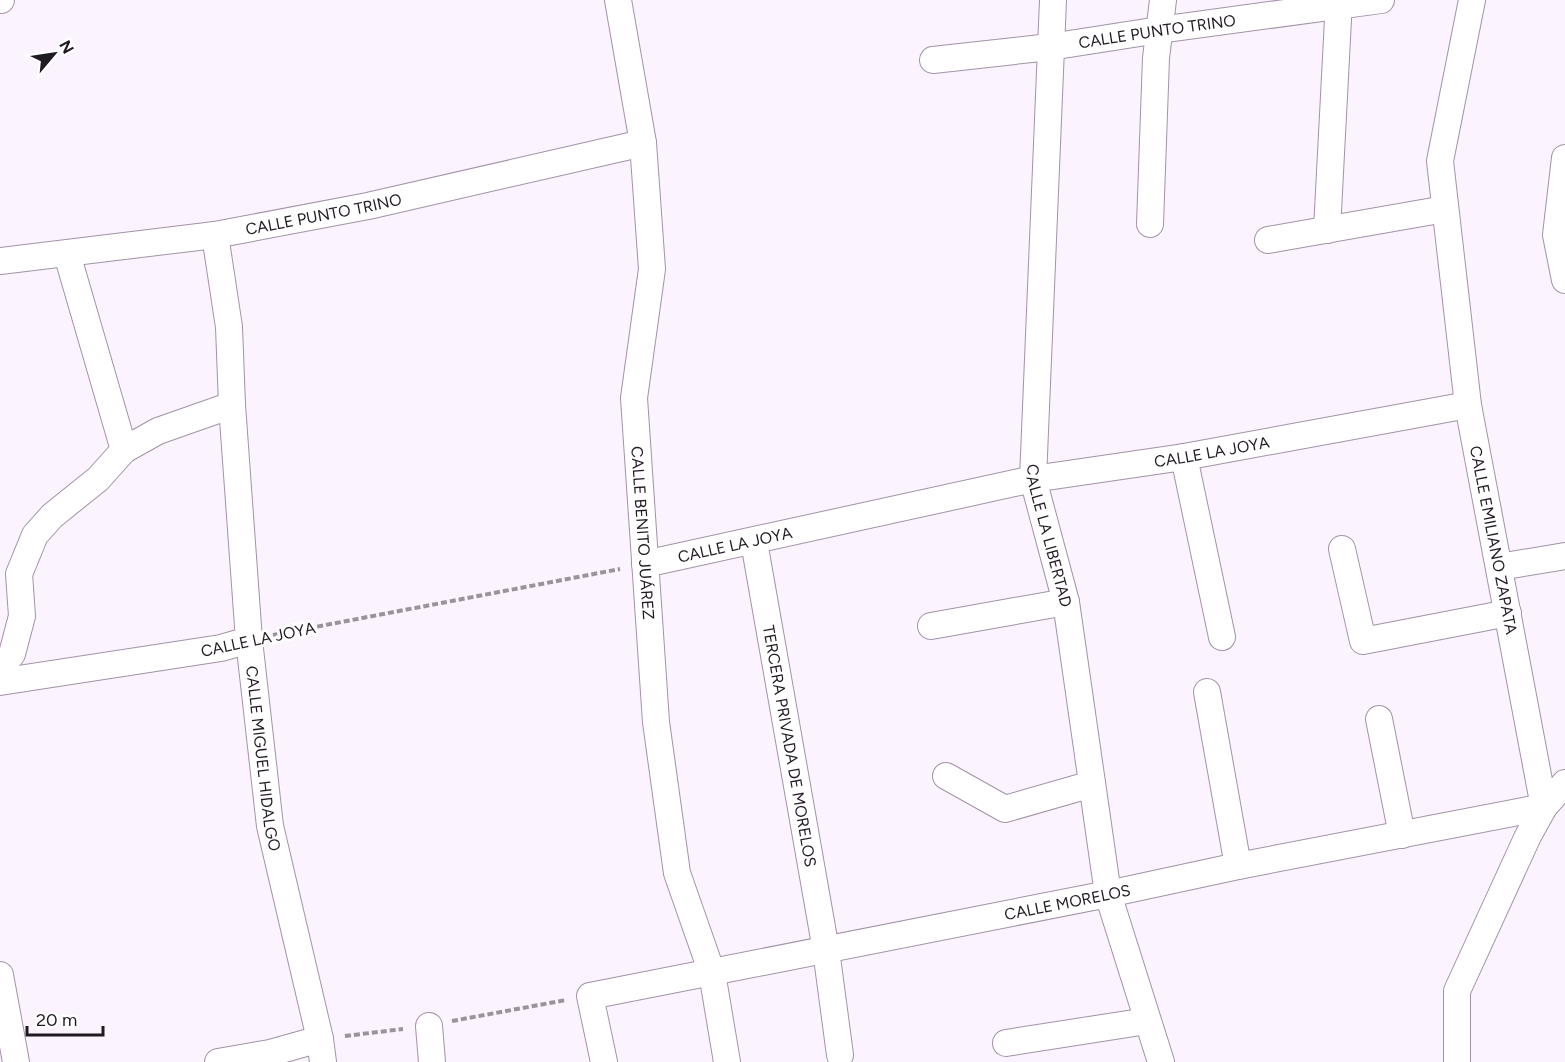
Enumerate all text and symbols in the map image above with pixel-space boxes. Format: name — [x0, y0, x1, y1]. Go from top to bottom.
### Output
street label: CALLE PUNTO TRINO — [1077, 11, 1237, 52]
north arrow — [24, 24, 84, 84]
text: N — [55, 37, 78, 57]
street label: CALLE PUNTO TRINO — [244, 190, 403, 239]
street label: CALLE LA JOYA — [1153, 433, 1271, 471]
street label: CALLE EMILIANO ZAPATA — [1466, 444, 1521, 636]
street label: CALLE BENITO JUÁREZ — [627, 446, 658, 620]
street label: CALLE LA LIBERTAD — [1022, 464, 1076, 609]
street label: CALLE LA JOYA — [676, 523, 794, 567]
street label: CALLE LA JOYA — [199, 618, 317, 661]
street label: TERCERA PRIVADA DE MORELOS — [759, 624, 820, 868]
street label: CALLE MIGUEL HIDALGO — [242, 665, 285, 853]
street label: CALLE MORELOS — [1003, 880, 1132, 924]
scale bar — [27, 999, 104, 1037]
text: 20 m — [36, 1009, 77, 1031]

